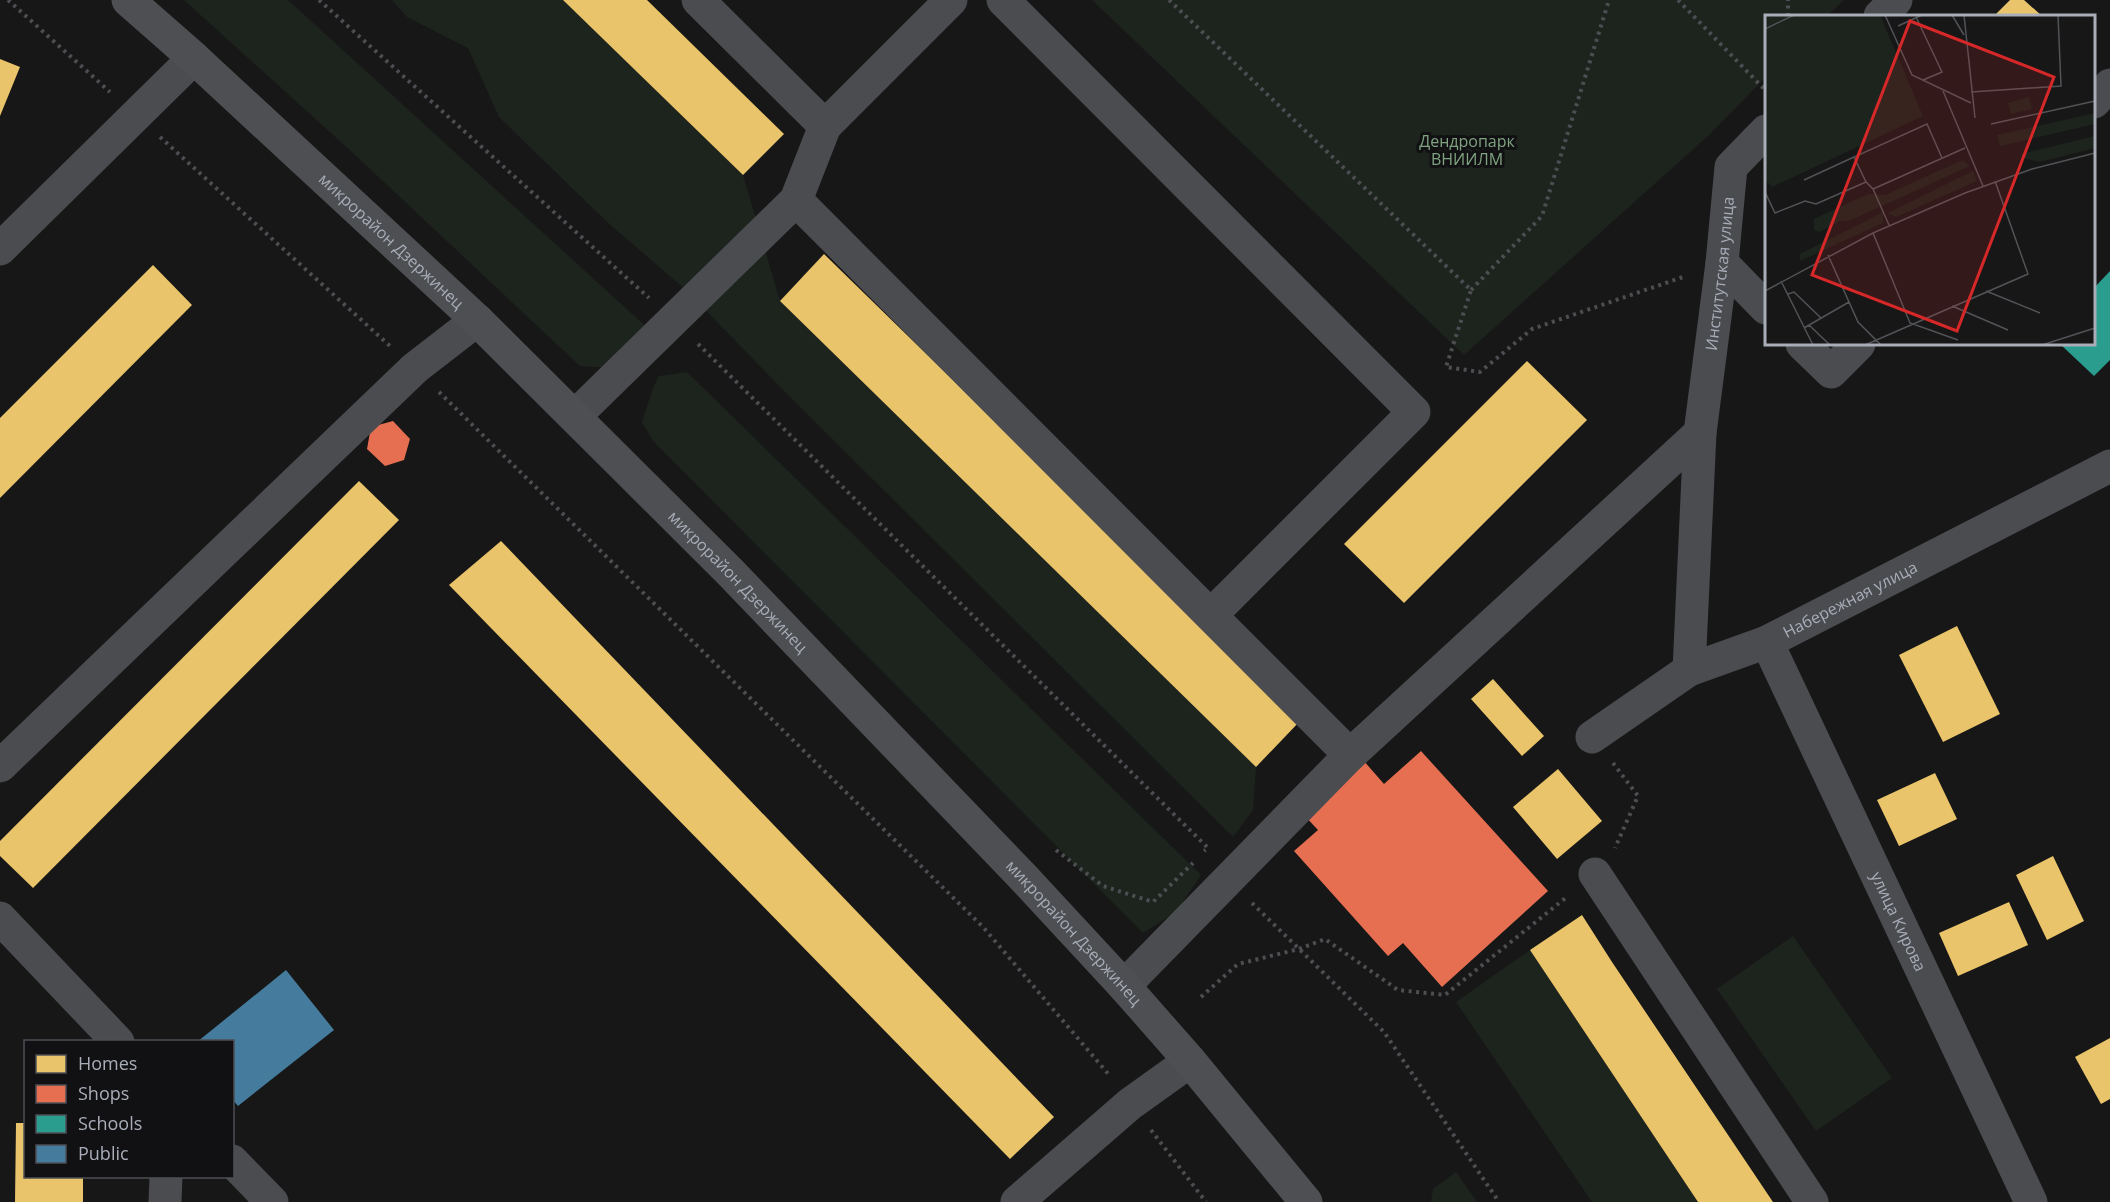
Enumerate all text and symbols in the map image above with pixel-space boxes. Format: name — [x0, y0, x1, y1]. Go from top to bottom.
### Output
inset map — [1765, 15, 2095, 345]
park label: Дендропарк ВНИИЛМ — [1419, 130, 1516, 170]
street label: микрорайон Дзержинец — [314, 168, 469, 314]
street label: Институтская улица — [1700, 196, 1739, 352]
street label: микрорайон Дзержинец — [663, 506, 813, 657]
street label: Набережная улица — [1779, 556, 1921, 643]
street label: микрорайон Дзержинец — [1001, 855, 1147, 1010]
street label: улица Кирова — [1866, 868, 1932, 975]
legend — [24, 1040, 234, 1178]
text: Homes — [78, 1051, 137, 1075]
text: Shops — [78, 1081, 129, 1105]
text: Schools — [78, 1111, 142, 1135]
text: Public — [78, 1141, 129, 1165]

